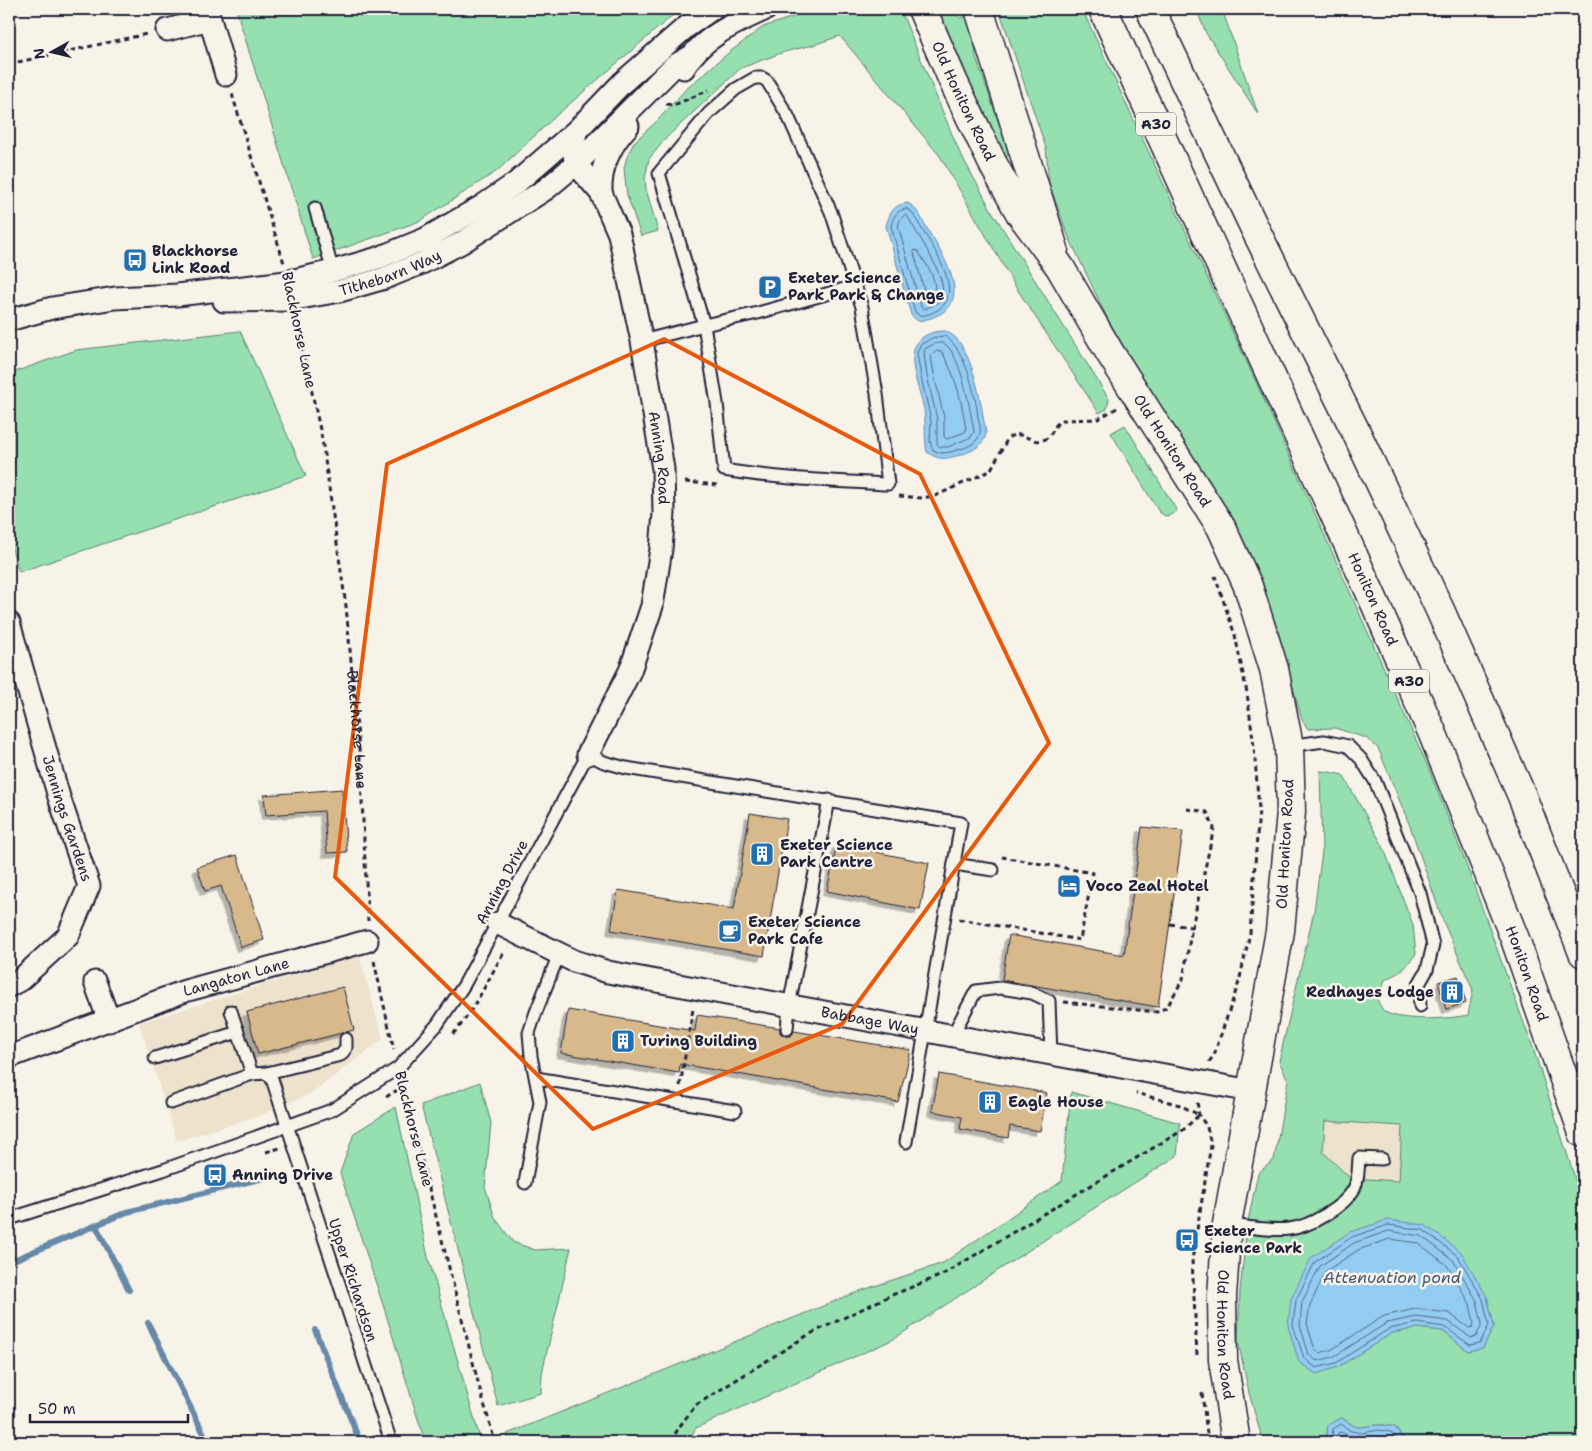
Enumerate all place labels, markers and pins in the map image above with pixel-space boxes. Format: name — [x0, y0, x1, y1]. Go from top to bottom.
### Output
place label: Blackhorse Link Road — [152, 241, 238, 278]
bus stop icon: Blackhorse Link Road — [122, 247, 148, 273]
place label: Exeter Science Park Park & Change — [788, 268, 945, 305]
parking icon: Exeter Science Park Park & Change — [757, 274, 783, 300]
place label: Exeter Science Park Centre — [780, 835, 893, 872]
building icon: Exeter Science Park Centre — [749, 841, 775, 867]
hotel icon: Voco Zeal Hotel — [1056, 873, 1082, 899]
place label: Voco Zeal Hotel — [1086, 876, 1209, 896]
place label: Exeter Science Park Cafe — [748, 912, 861, 949]
cafe icon: Exeter Science Park Cafe — [717, 918, 743, 944]
building icon: Redhayes Lodge — [1439, 979, 1465, 1005]
place label: Redhayes Lodge — [1306, 982, 1434, 1002]
building icon: Turing Building — [610, 1028, 636, 1054]
place label: Turing Building — [640, 1031, 757, 1051]
building icon: Eagle House — [977, 1089, 1003, 1115]
place label: Eagle House — [1008, 1092, 1104, 1112]
bus stop icon: Anning Drive — [202, 1162, 228, 1188]
place label: Anning Drive — [232, 1165, 333, 1185]
place label: Exeter Science Park — [1204, 1221, 1302, 1258]
bus stop icon: Exeter Science Park — [1174, 1227, 1200, 1253]

